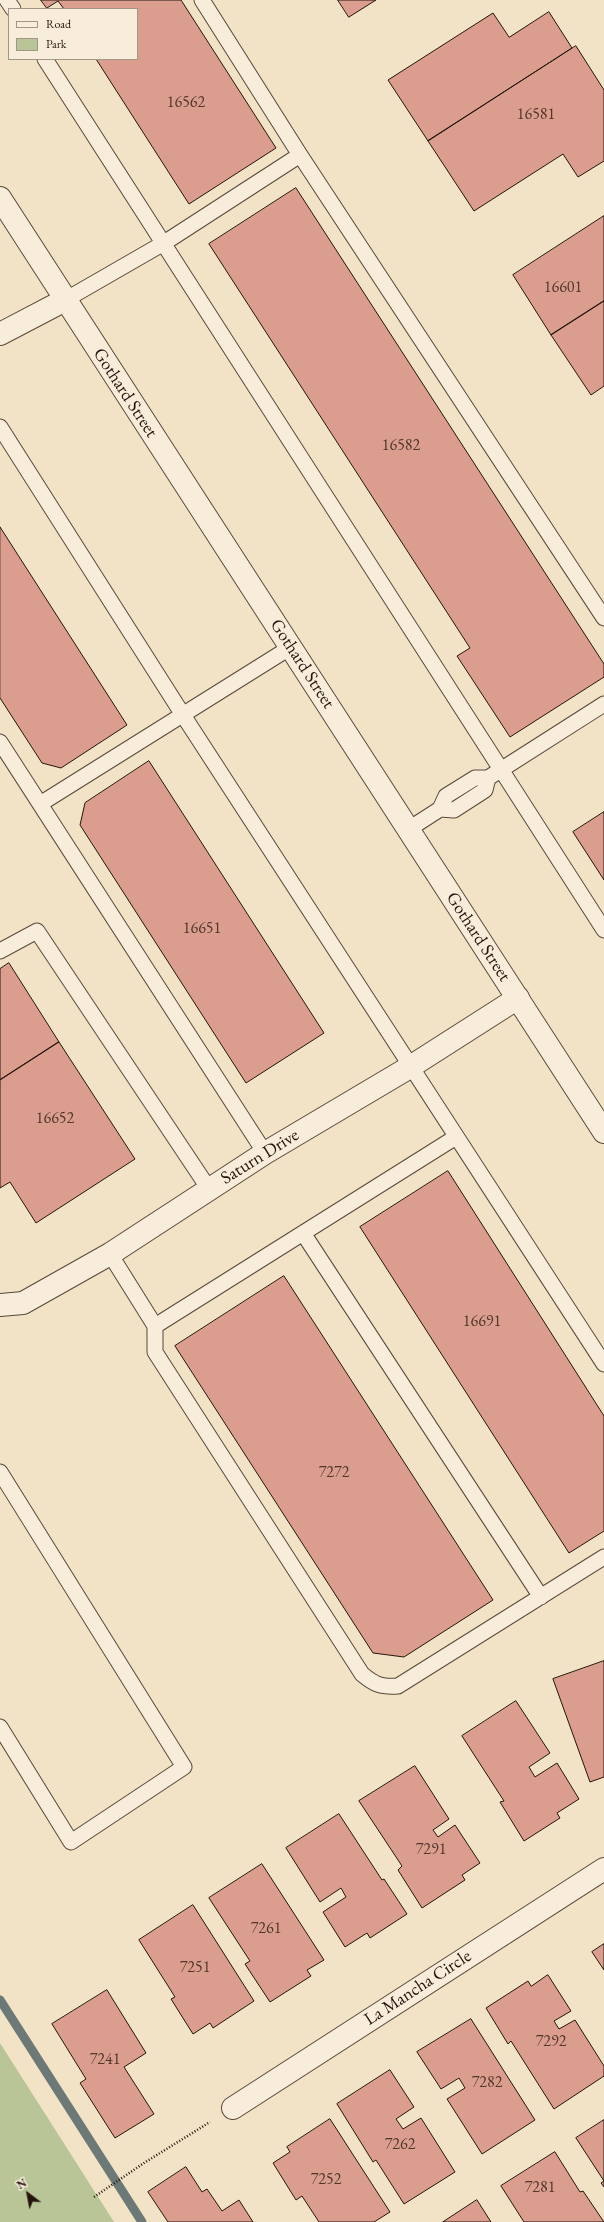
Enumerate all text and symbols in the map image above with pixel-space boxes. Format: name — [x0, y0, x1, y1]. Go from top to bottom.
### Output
legend — [8, 8, 138, 60]
text: Road — [46, 16, 71, 32]
text: Park — [46, 36, 66, 52]
house number: 16562 — [167, 93, 205, 113]
house number: 16581 — [517, 105, 555, 125]
house number: 16601 — [544, 278, 582, 298]
street label: Gothard Street — [88, 344, 162, 442]
house number: 16582 — [382, 436, 420, 456]
street label: Gothard Street — [265, 615, 339, 713]
street label: Gothard Street — [441, 888, 515, 986]
house number: 16651 — [183, 919, 221, 939]
house number: 16652 — [36, 1109, 74, 1129]
street label: Saturn Drive — [217, 1124, 303, 1190]
house number: 16691 — [463, 1312, 501, 1332]
house number: 7272 — [319, 1463, 349, 1483]
house number: 7291 — [416, 1840, 446, 1860]
house number: 7261 — [251, 1919, 281, 1939]
street label: La Mancha Circle — [361, 1945, 475, 2031]
house number: 7251 — [180, 1958, 210, 1978]
house number: 7292 — [536, 2032, 566, 2052]
house number: 7241 — [90, 2050, 120, 2070]
house number: 7282 — [472, 2073, 502, 2093]
house number: 7262 — [385, 2135, 415, 2155]
house number: 7252 — [311, 2170, 341, 2190]
north arrow — [8, 2174, 48, 2214]
text: N — [14, 2176, 29, 2192]
house number: 7281 — [525, 2178, 555, 2198]

